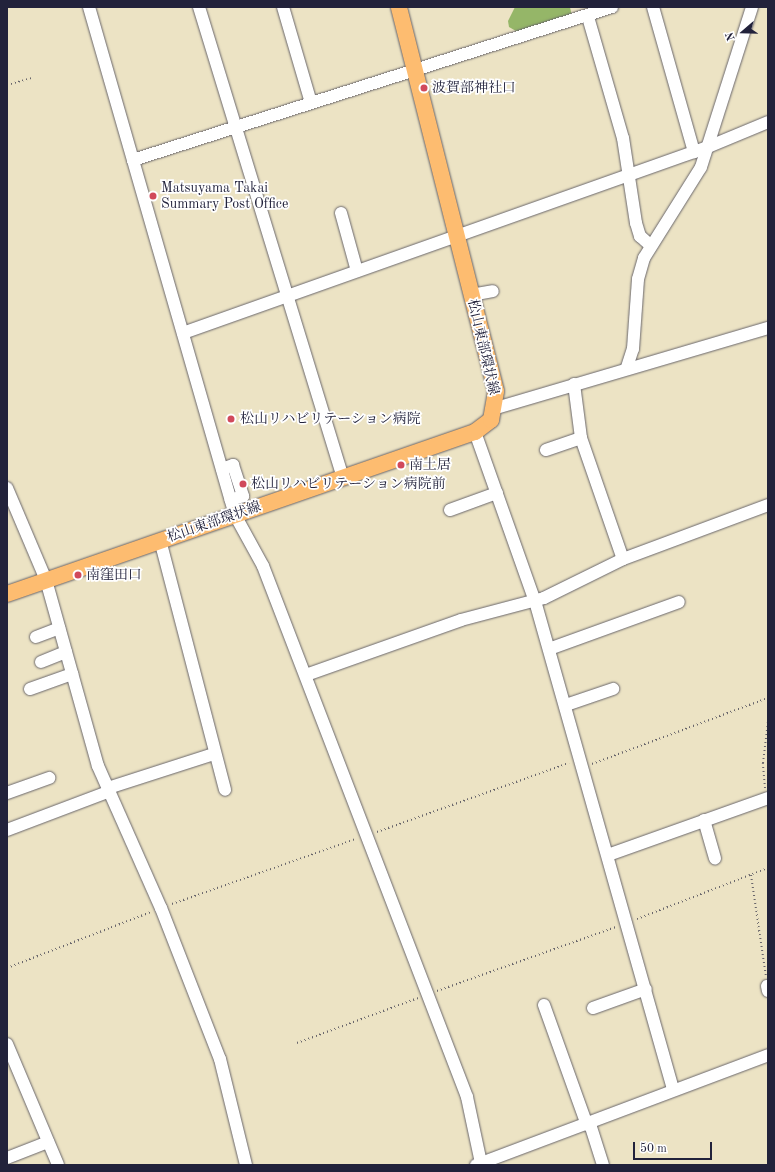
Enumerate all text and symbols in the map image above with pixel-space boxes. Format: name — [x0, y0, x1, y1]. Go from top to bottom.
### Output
north arrow — [723, 12, 763, 52]
text: N — [725, 30, 738, 42]
place label: 波賀部神社口 — [432, 80, 516, 96]
marker: 波賀部神社口 — [419, 83, 429, 93]
place label: Matsuyama Takai Summary Post Office — [161, 180, 288, 212]
marker: Matsuyama Takai Summary Post Office — [148, 191, 158, 201]
street label: 松山東部環状線 — [464, 297, 502, 397]
place label: 松山リハビリテーション病院 — [240, 411, 422, 427]
marker: 松山リハビリテーション病院 — [225, 413, 237, 425]
place label: 南土居 — [409, 457, 451, 473]
marker: 南土居 — [396, 460, 406, 470]
place label: 松山リハビリテーション病院前 — [251, 476, 447, 492]
marker: 松山リハビリテーション病院前 — [238, 479, 248, 489]
street label: 松山東部環状線 — [165, 498, 263, 546]
place label: 南窪田口 — [86, 567, 142, 583]
marker: 南窪田口 — [73, 570, 83, 580]
scale bar — [635, 1134, 714, 1160]
text: 50 m — [640, 1143, 667, 1155]

